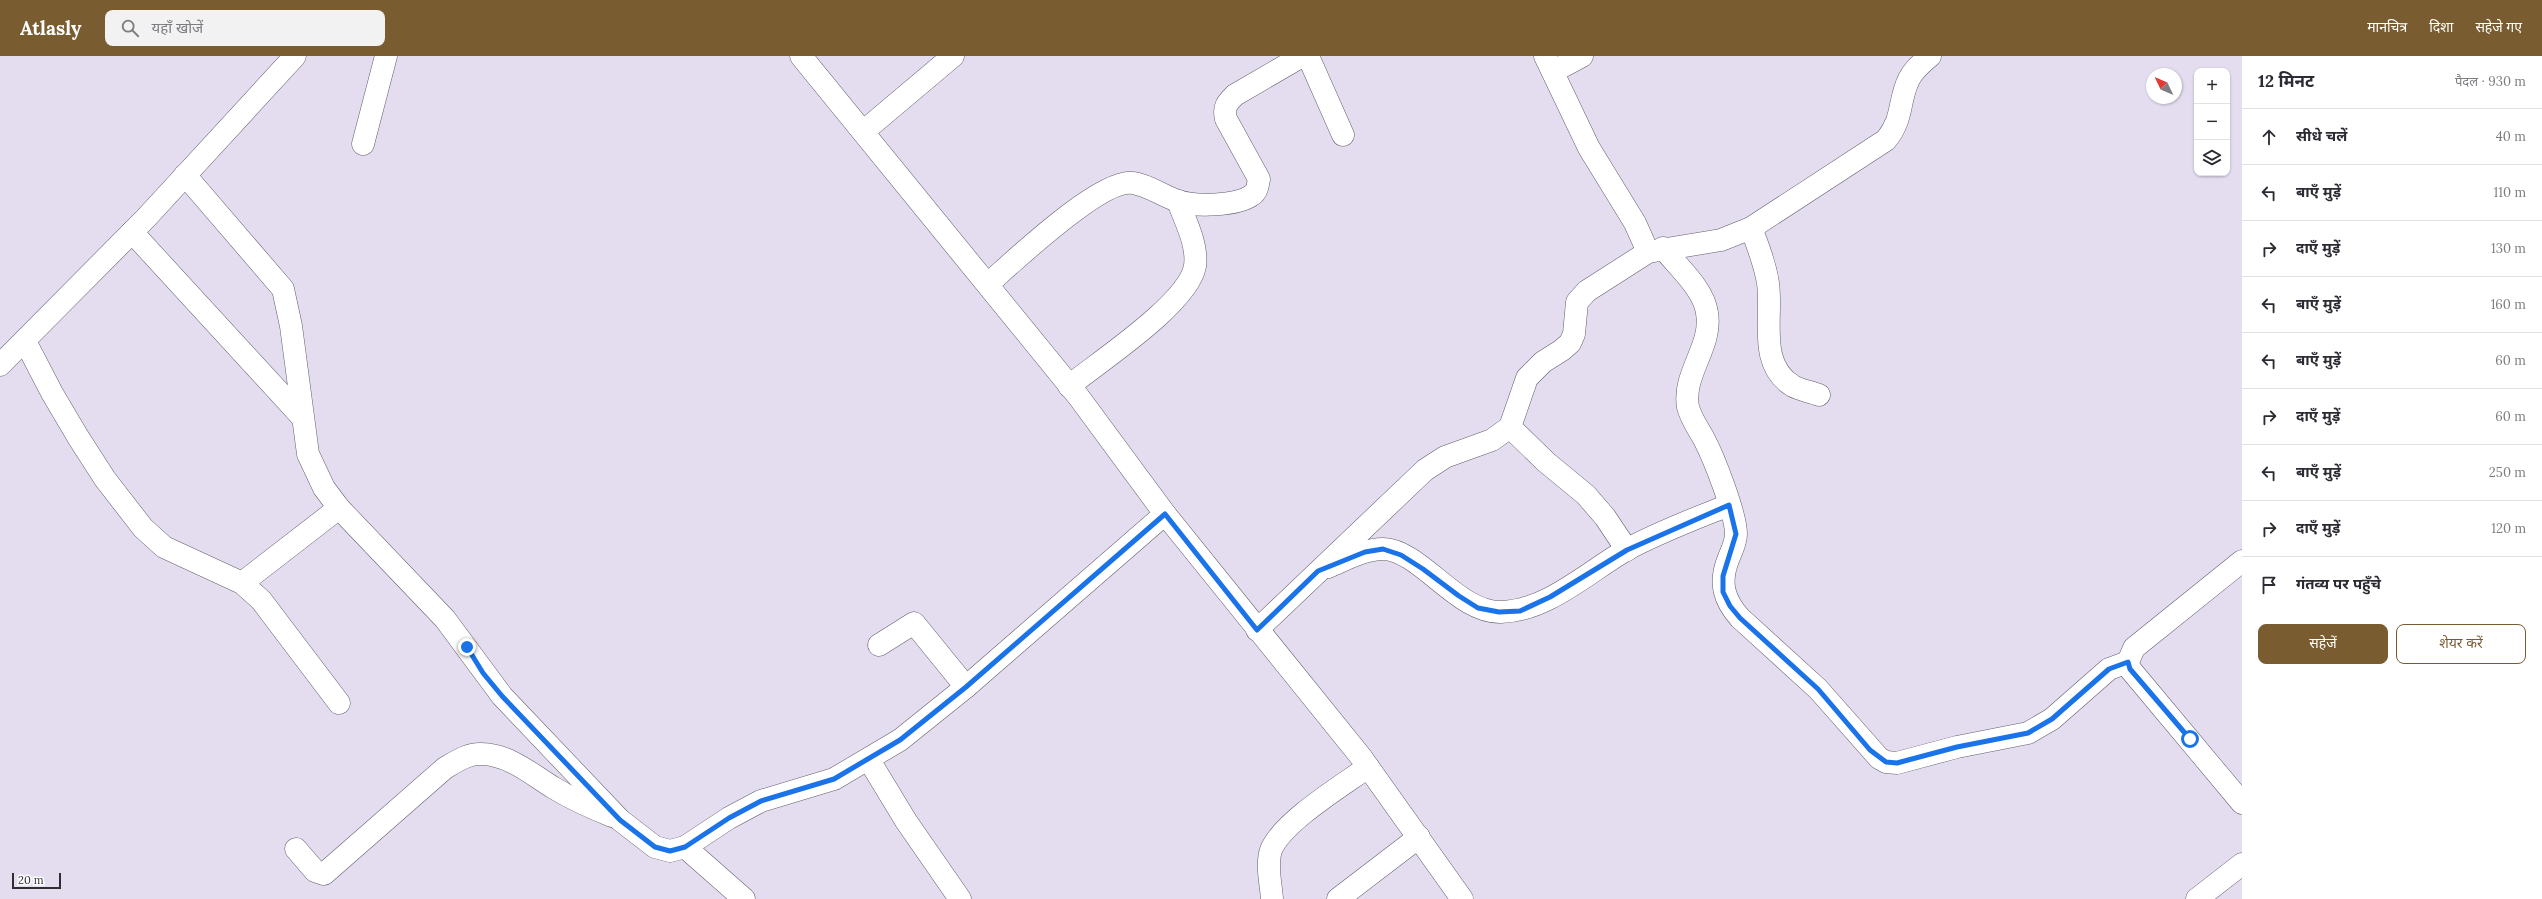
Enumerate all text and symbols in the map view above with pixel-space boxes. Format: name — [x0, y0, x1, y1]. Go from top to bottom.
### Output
search box — [105, 10, 385, 46]
text: Atlasly — [20, 16, 81, 40]
icon: search — [119, 17, 141, 39]
text: यहाँ खोजें — [151, 18, 203, 37]
text: मानचित्र — [2367, 18, 2407, 36]
text: दिशा — [2429, 18, 2453, 36]
text: सहेजे गए — [2475, 18, 2522, 36]
north arrow — [2146, 68, 2182, 104]
map controls — [2194, 68, 2230, 176]
button: + — [2194, 68, 2230, 104]
text: 12 मिनट — [2258, 70, 2314, 92]
text: पैदल · 930 m — [2455, 73, 2526, 90]
button: − — [2194, 104, 2230, 140]
icon: ahead — [2258, 126, 2280, 148]
text: सीधे चलें — [2296, 126, 2347, 145]
text: 40 m — [2496, 128, 2526, 145]
button: layers — [2194, 140, 2230, 176]
icon: left — [2258, 182, 2280, 204]
text: बाएँ मुड़ें — [2296, 182, 2341, 201]
text: 110 m — [2493, 184, 2526, 201]
icon: right — [2258, 238, 2280, 260]
text: दाएँ मुड़ें — [2296, 238, 2340, 257]
text: 130 m — [2491, 240, 2526, 257]
icon: left — [2258, 294, 2280, 316]
text: बाएँ मुड़ें — [2296, 294, 2341, 313]
text: 160 m — [2491, 296, 2526, 313]
icon: left — [2258, 350, 2280, 372]
text: बाएँ मुड़ें — [2296, 350, 2341, 369]
text: 60 m — [2495, 352, 2526, 369]
icon: right — [2258, 406, 2280, 428]
text: दाएँ मुड़ें — [2296, 406, 2340, 425]
text: 60 m — [2495, 408, 2526, 425]
icon: left — [2258, 462, 2280, 484]
text: बाएँ मुड़ें — [2296, 462, 2341, 481]
text: 250 m — [2489, 464, 2526, 481]
icon: right — [2258, 518, 2280, 540]
text: दाएँ मुड़ें — [2296, 518, 2340, 537]
text: 120 m — [2491, 520, 2526, 537]
icon: arrive — [2258, 574, 2280, 596]
text: गंतव्य पर पहुँचे — [2296, 574, 2381, 593]
button: सहेजें — [2258, 624, 2388, 664]
button: शेयर करें — [2396, 624, 2526, 664]
route end — [458, 638, 476, 656]
route start — [2181, 730, 2199, 748]
scale bar — [12, 871, 61, 890]
text: 20 m — [18, 873, 43, 887]

